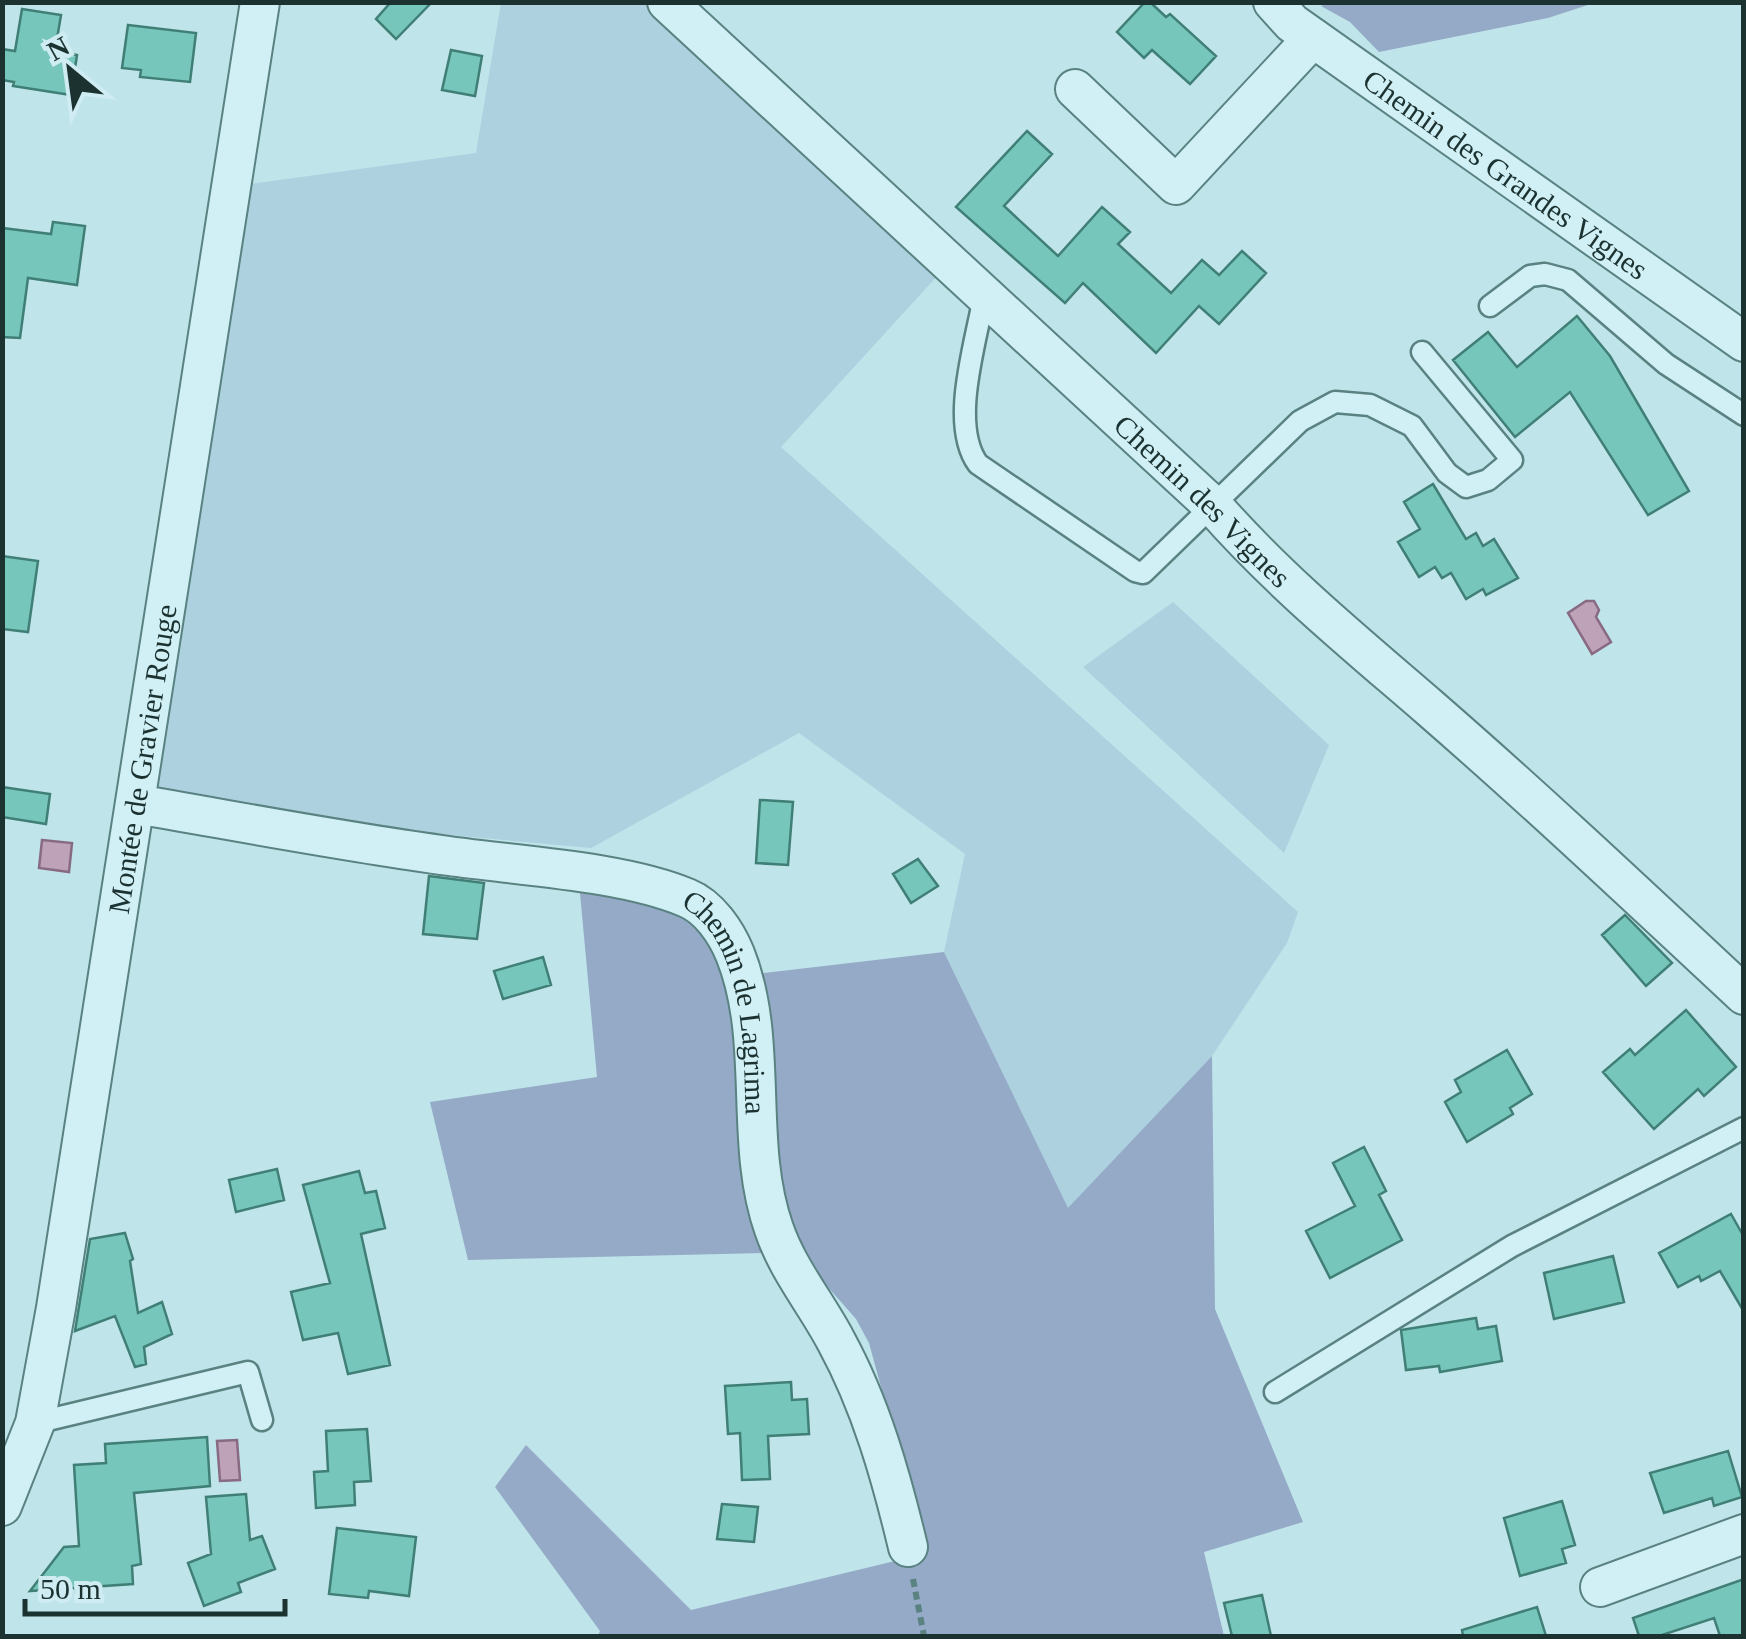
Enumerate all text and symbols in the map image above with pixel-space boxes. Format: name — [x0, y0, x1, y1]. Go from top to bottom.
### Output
north arrow — [20, 20, 120, 120]
text: N — [42, 30, 74, 67]
street label: Chemin des Grandes Vignes — [1357, 62, 1654, 285]
street label: Chemin des Vignes — [1108, 407, 1298, 593]
street label: Montée de Gravier Rouge — [101, 602, 182, 916]
street label: Chemin de Lagrima — [677, 882, 773, 1115]
scale bar — [25, 1554, 285, 1616]
text: 50 m — [40, 1572, 101, 1605]

